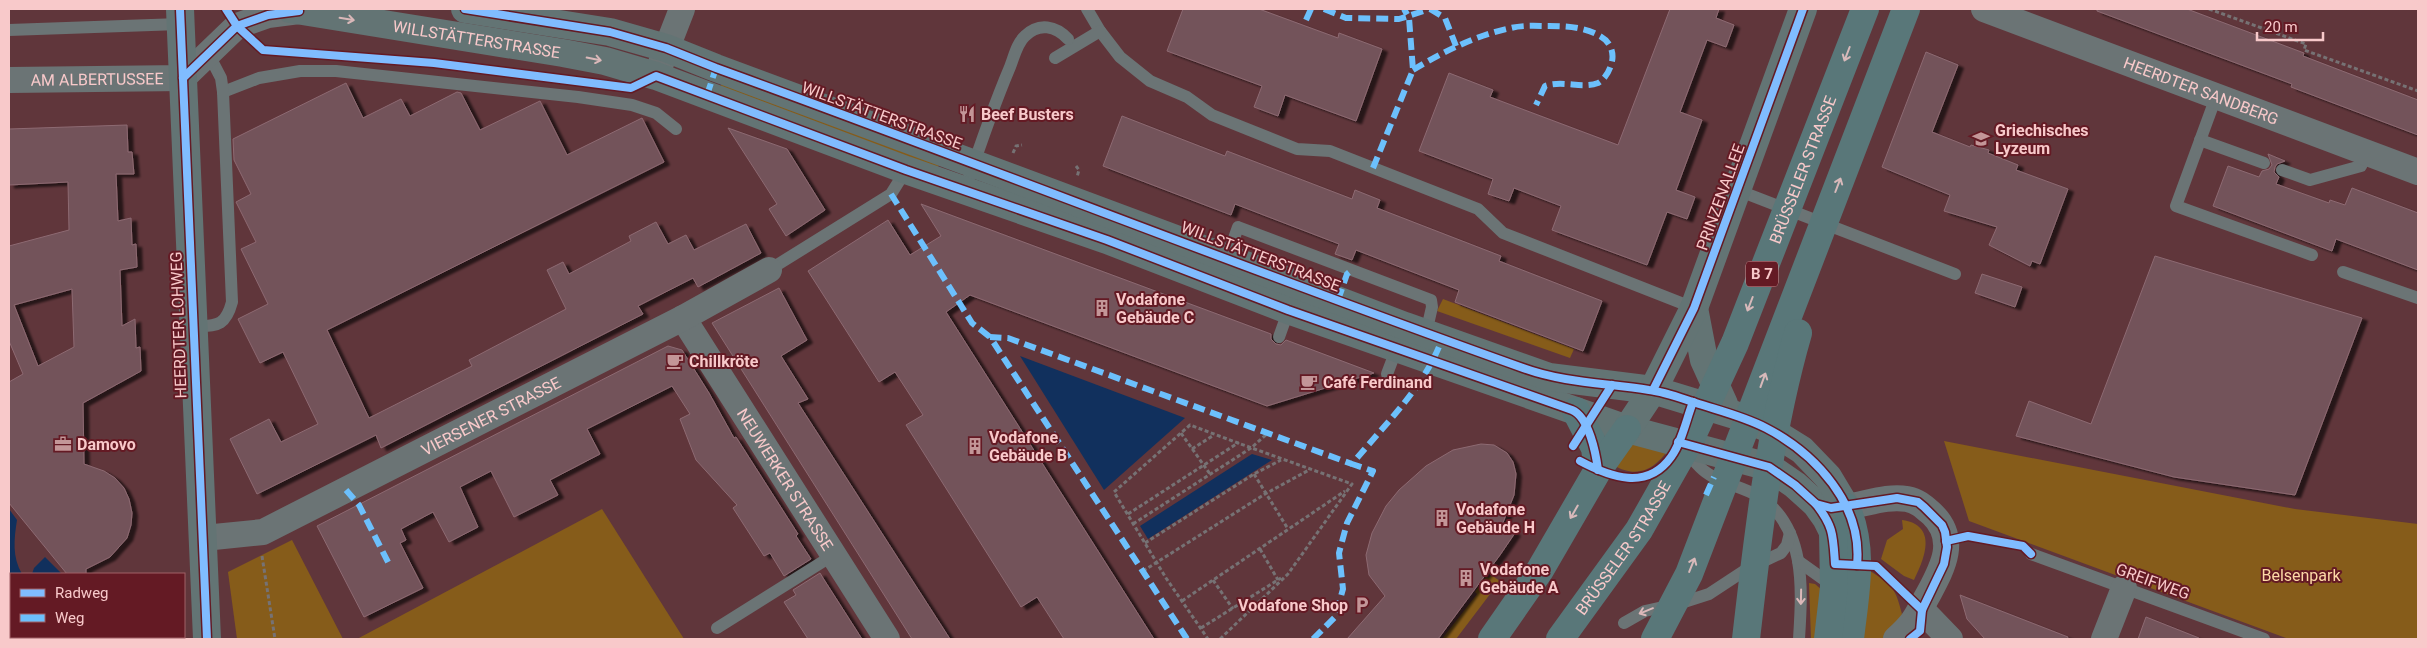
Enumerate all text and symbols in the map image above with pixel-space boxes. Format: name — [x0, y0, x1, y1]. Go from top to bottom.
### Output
scale bar — [2257, 10, 2323, 42]
one-way arrow — [339, 14, 355, 24]
street label: WILLSTÄTTERSTRASSE — [391, 17, 562, 62]
text: 20 m — [2264, 18, 2298, 36]
one-way arrow — [1842, 46, 1851, 61]
street label: HEERDTER SANDBERG — [2121, 53, 2281, 129]
one-way arrow — [585, 55, 601, 64]
street label: AM ALBERTUSSEE — [30, 69, 164, 90]
street label: WILLSTÄTTERSTRASSE — [799, 78, 965, 153]
street label: BRÜSSELER STRASSE — [1766, 93, 1840, 247]
restaurant icon: Beef Busters — [957, 104, 977, 124]
place label: Beef Busters — [981, 105, 1074, 124]
place label: Griechisches Lyzeum — [1995, 121, 2089, 158]
school or university icon: Griechisches Lyzeum — [1971, 129, 1991, 149]
street label: PRINZENALLEE — [1692, 141, 1749, 253]
one-way arrow — [1834, 178, 1843, 193]
street label: WILLSTÄTTERSTRASSE — [1178, 217, 1343, 296]
street label: HEERDTER LOHWEG — [166, 251, 191, 399]
road number: B 7 — [1746, 262, 1778, 286]
place label: Vodafone Gebäude C — [1116, 290, 1194, 327]
one-way arrow — [1745, 296, 1754, 311]
building icon: Vodafone Gebäude C — [1092, 298, 1112, 318]
cafe icon: Chillkröte — [665, 351, 685, 371]
place label: Chillkröte — [689, 352, 759, 371]
cafe icon: Café Ferdinand — [1299, 372, 1319, 392]
street label: VIERSENER STRASSE — [418, 373, 564, 460]
place label: Café Ferdinand — [1323, 373, 1432, 392]
one-way arrow — [1759, 373, 1768, 389]
street label: NEUWERKER STRASSE — [733, 405, 837, 554]
place label: Vodafone Gebäude B — [989, 428, 1067, 465]
office icon: Damovo — [53, 434, 73, 454]
place label: Damovo — [77, 435, 136, 454]
building icon: Vodafone Gebäude B — [965, 436, 985, 456]
street label: BRÜSSELER STRASSE — [1572, 478, 1675, 619]
place label: Vodafone Gebäude H — [1456, 500, 1535, 537]
one-way arrow — [1568, 505, 1578, 519]
building icon: Vodafone Gebäude H — [1432, 508, 1452, 528]
one-way arrow — [1689, 557, 1698, 572]
street label: GREIFWEG — [2113, 559, 2192, 604]
place label: Vodafone Gebäude A — [1480, 560, 1559, 597]
park label: Belsenpark — [2261, 566, 2341, 585]
building icon: Vodafone Gebäude A — [1456, 568, 1476, 588]
legend — [10, 573, 185, 638]
text: Radweg — [55, 584, 109, 602]
one-way arrow — [1796, 589, 1806, 605]
parking icon: Vodafone Shop — [1352, 595, 1372, 615]
place label: Vodafone Shop — [1238, 596, 1348, 615]
one-way arrow — [1639, 607, 1654, 617]
text: Weg — [55, 609, 84, 627]

